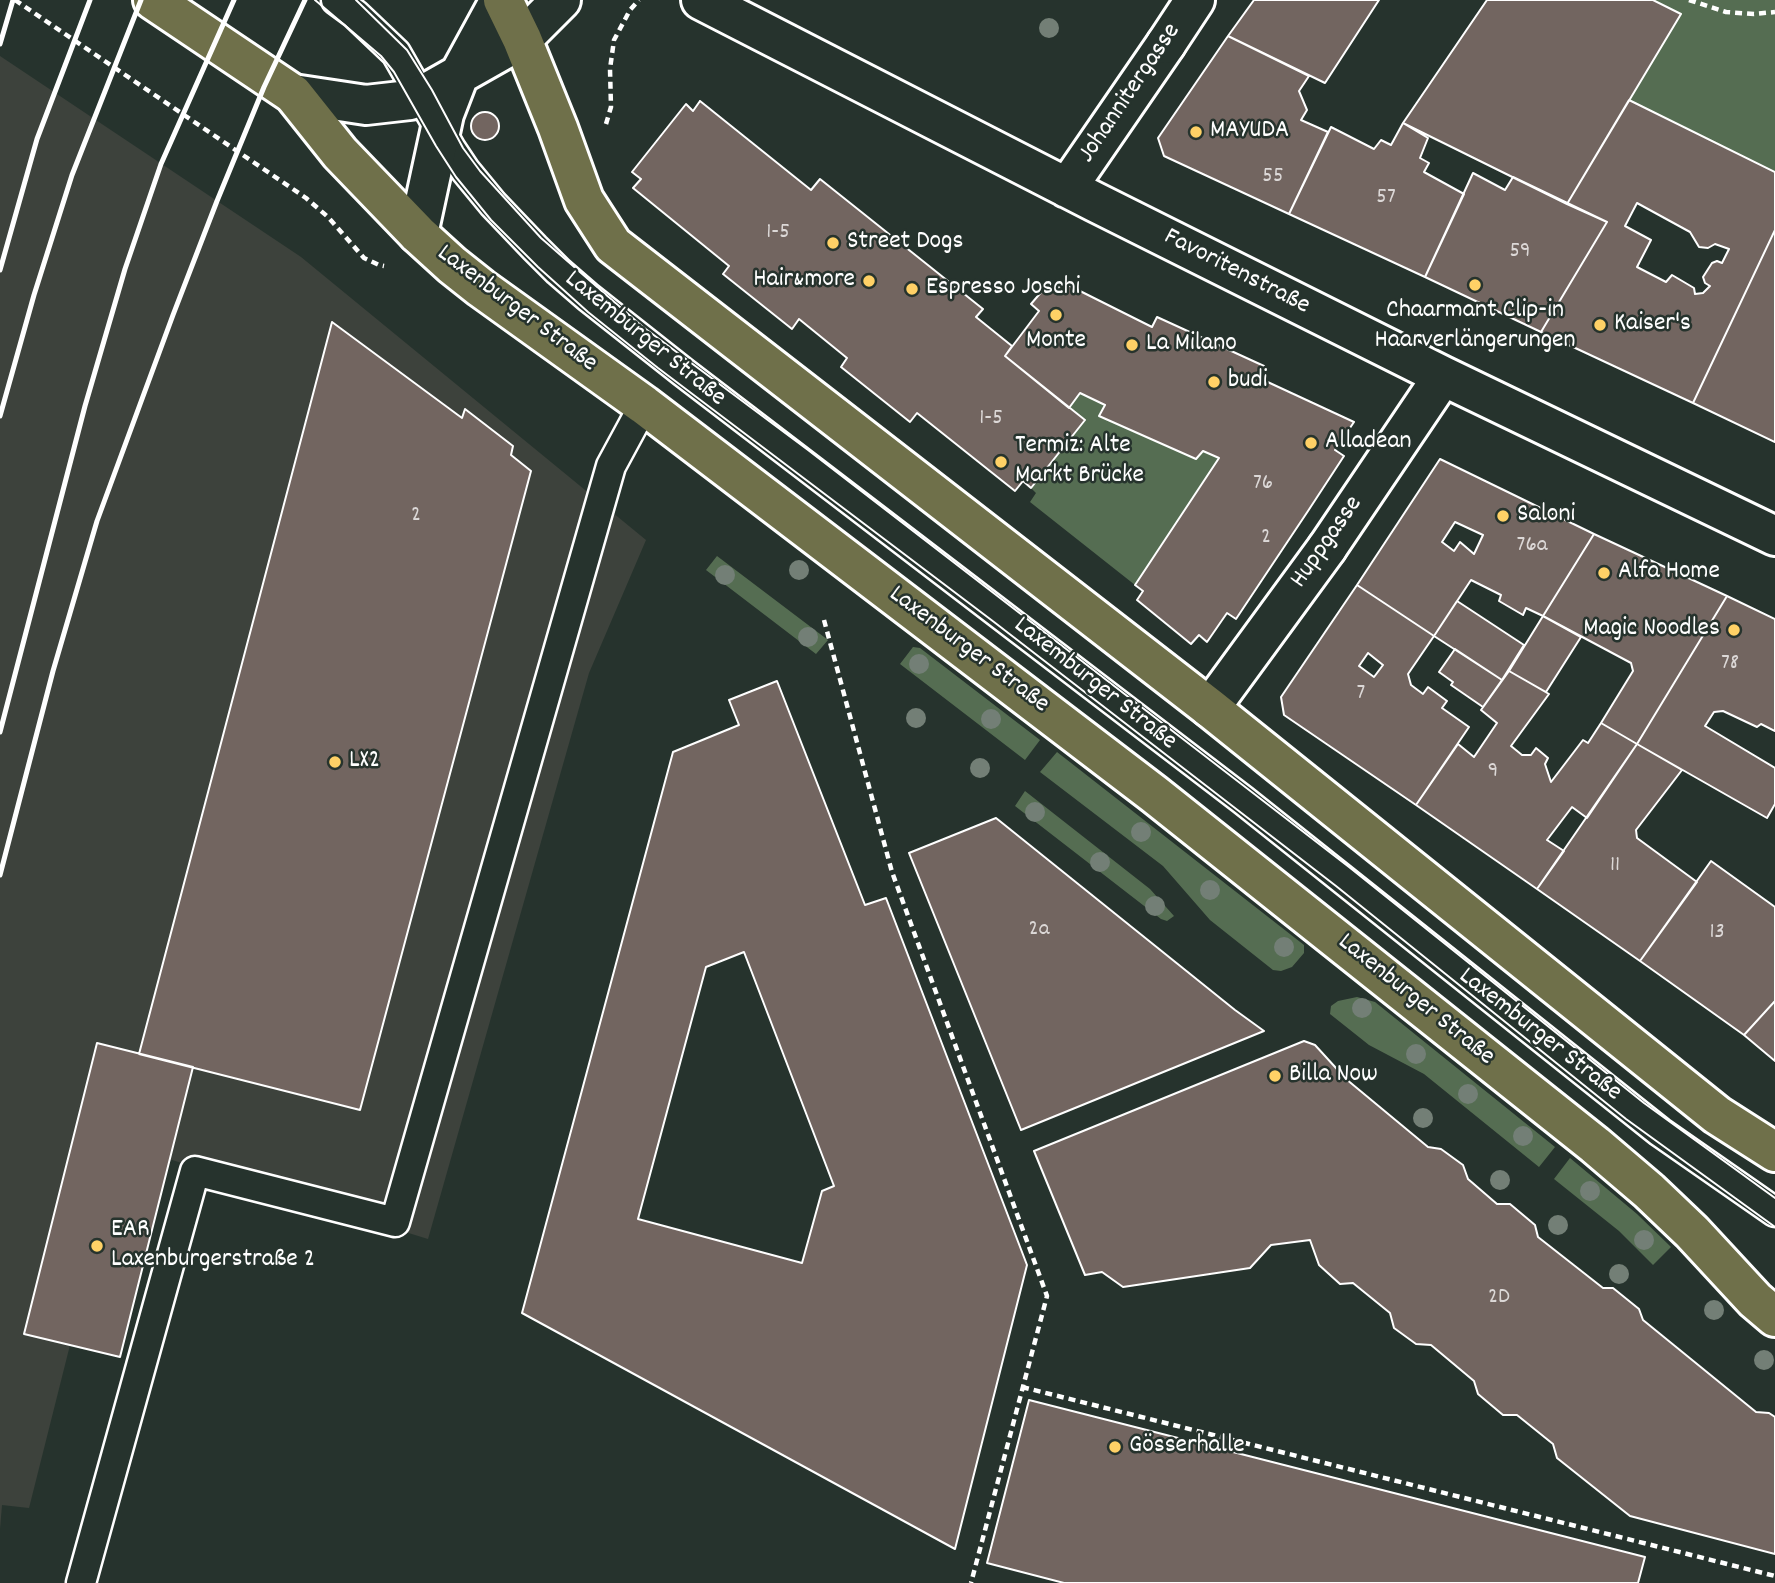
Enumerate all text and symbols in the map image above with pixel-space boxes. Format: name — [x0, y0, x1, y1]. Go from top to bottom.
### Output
street label: Johannitergasse — [1073, 18, 1189, 170]
place label: MAYUDA — [1210, 116, 1289, 148]
marker: MAYUDA — [1188, 124, 1204, 140]
house number: 55 — [1262, 164, 1284, 192]
house number: 57 — [1376, 185, 1396, 213]
house number: 1-5 — [766, 220, 790, 248]
street label: Favoritenstraße — [1158, 223, 1314, 323]
place label: Street Dogs — [847, 227, 963, 259]
marker: Street Dogs — [825, 235, 841, 251]
street label: Laxenburger Straße — [429, 239, 603, 381]
house number: 59 — [1509, 239, 1531, 267]
street label: Laxemburger Straße — [557, 265, 731, 415]
place label: Hair&more — [753, 265, 855, 297]
marker: Hair&more — [861, 273, 877, 289]
place label: Espresso Joschi — [926, 273, 1080, 305]
marker: Chaarmant Clip-in Haarverlängerungen — [1467, 277, 1483, 293]
marker: Espresso Joschi — [904, 281, 920, 297]
place label: Chaarmant Clip-in Haarverlängerungen — [1375, 296, 1575, 358]
marker: Monte — [1048, 307, 1064, 323]
place label: Kaiser's — [1614, 309, 1691, 341]
marker: Kaiser's — [1592, 317, 1608, 333]
place label: Monte — [1026, 326, 1086, 358]
place label: La Milano — [1146, 329, 1237, 361]
marker: La Milano — [1124, 337, 1140, 353]
place label: budi — [1228, 366, 1267, 398]
marker: budi — [1206, 374, 1222, 390]
house number: 1-5 — [979, 406, 1003, 434]
place label: Alladean — [1325, 427, 1412, 459]
place label: Termiz: Alte Markt Brücke — [1015, 431, 1144, 492]
marker: Alladean — [1303, 435, 1319, 451]
marker: Termiz: Alte Markt Brücke — [993, 454, 1009, 470]
house number: 76 — [1253, 471, 1273, 499]
street label: Huppgasse — [1285, 491, 1371, 595]
place label: Saloni — [1517, 500, 1575, 532]
house number: 2 — [411, 503, 421, 531]
marker: Saloni — [1495, 508, 1511, 524]
house number: 2 — [1261, 525, 1271, 553]
house number: 76a — [1517, 533, 1547, 561]
place label: Alfa Home — [1618, 557, 1720, 589]
marker: Alfa Home — [1596, 565, 1612, 581]
street label: Laxenburger Straße — [881, 580, 1055, 722]
street label: Laxemburger Straße — [1006, 611, 1182, 759]
place label: Magic Noodles — [1583, 614, 1720, 646]
marker: Magic Noodles — [1726, 622, 1742, 638]
house number: 78 — [1721, 651, 1739, 679]
house number: 7 — [1357, 681, 1365, 709]
place label: LX2 — [349, 746, 380, 778]
marker: LX2 — [327, 754, 343, 770]
house number: 9 — [1488, 759, 1498, 787]
house number: 11 — [1610, 853, 1620, 881]
house number: 2a — [1029, 917, 1049, 945]
house number: 13 — [1709, 920, 1725, 948]
street label: Laxenburger Straße — [1330, 928, 1500, 1074]
street label: Laxemburger Straße — [1451, 962, 1627, 1110]
place label: Billa Now — [1289, 1060, 1378, 1092]
marker: Billa Now — [1267, 1068, 1283, 1084]
place label: EAR Laxenburgerstraße 2 — [111, 1215, 315, 1276]
marker: EAR Laxenburgerstraße 2 — [89, 1238, 105, 1254]
house number: 2D — [1488, 1285, 1510, 1313]
place label: Gösserhalle — [1129, 1431, 1245, 1463]
marker: Gösserhalle — [1107, 1439, 1123, 1455]

